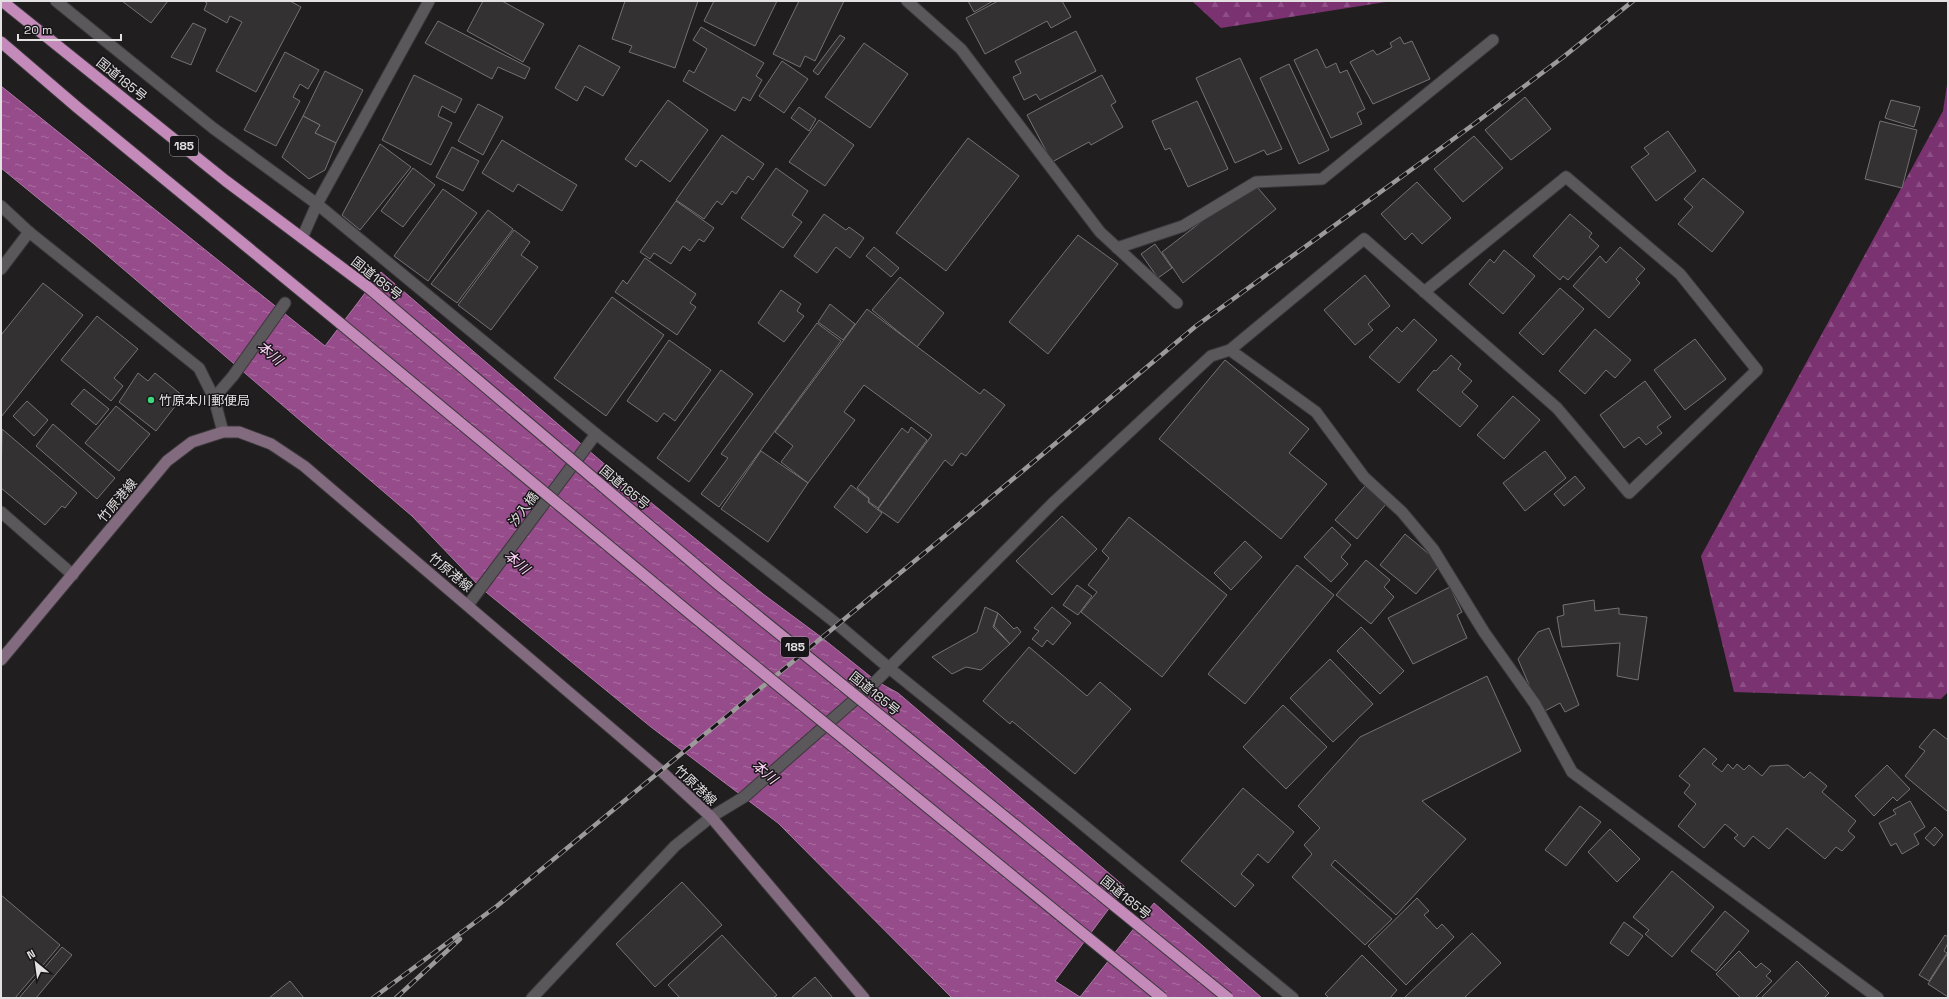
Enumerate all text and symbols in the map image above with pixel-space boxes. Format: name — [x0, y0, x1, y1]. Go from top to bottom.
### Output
scale bar — [18, 16, 121, 42]
text: 20 m — [24, 22, 52, 38]
street label: 国道185号 — [93, 54, 150, 105]
road number: 185 — [170, 136, 198, 156]
street label: 国道185号 — [348, 253, 406, 304]
water label: 本川 — [253, 337, 288, 370]
place label: 竹原本川郵便局 — [159, 392, 250, 409]
marker: 竹原本川郵便局 — [146, 395, 156, 405]
street label: 国道185号 — [596, 461, 653, 513]
street label: 竹原港線 — [94, 475, 141, 526]
street label: 汐入橋 — [505, 489, 542, 530]
water label: 本川 — [500, 546, 535, 579]
street label: 竹原港線 — [425, 549, 476, 596]
road number: 185 — [781, 637, 809, 657]
street label: 国道185号 — [846, 668, 903, 719]
water label: 本川 — [748, 756, 783, 789]
street label: 竹原港線 — [671, 761, 720, 809]
street label: 国道185号 — [1097, 872, 1154, 923]
north arrow — [16, 943, 56, 983]
text: N — [25, 946, 38, 962]

